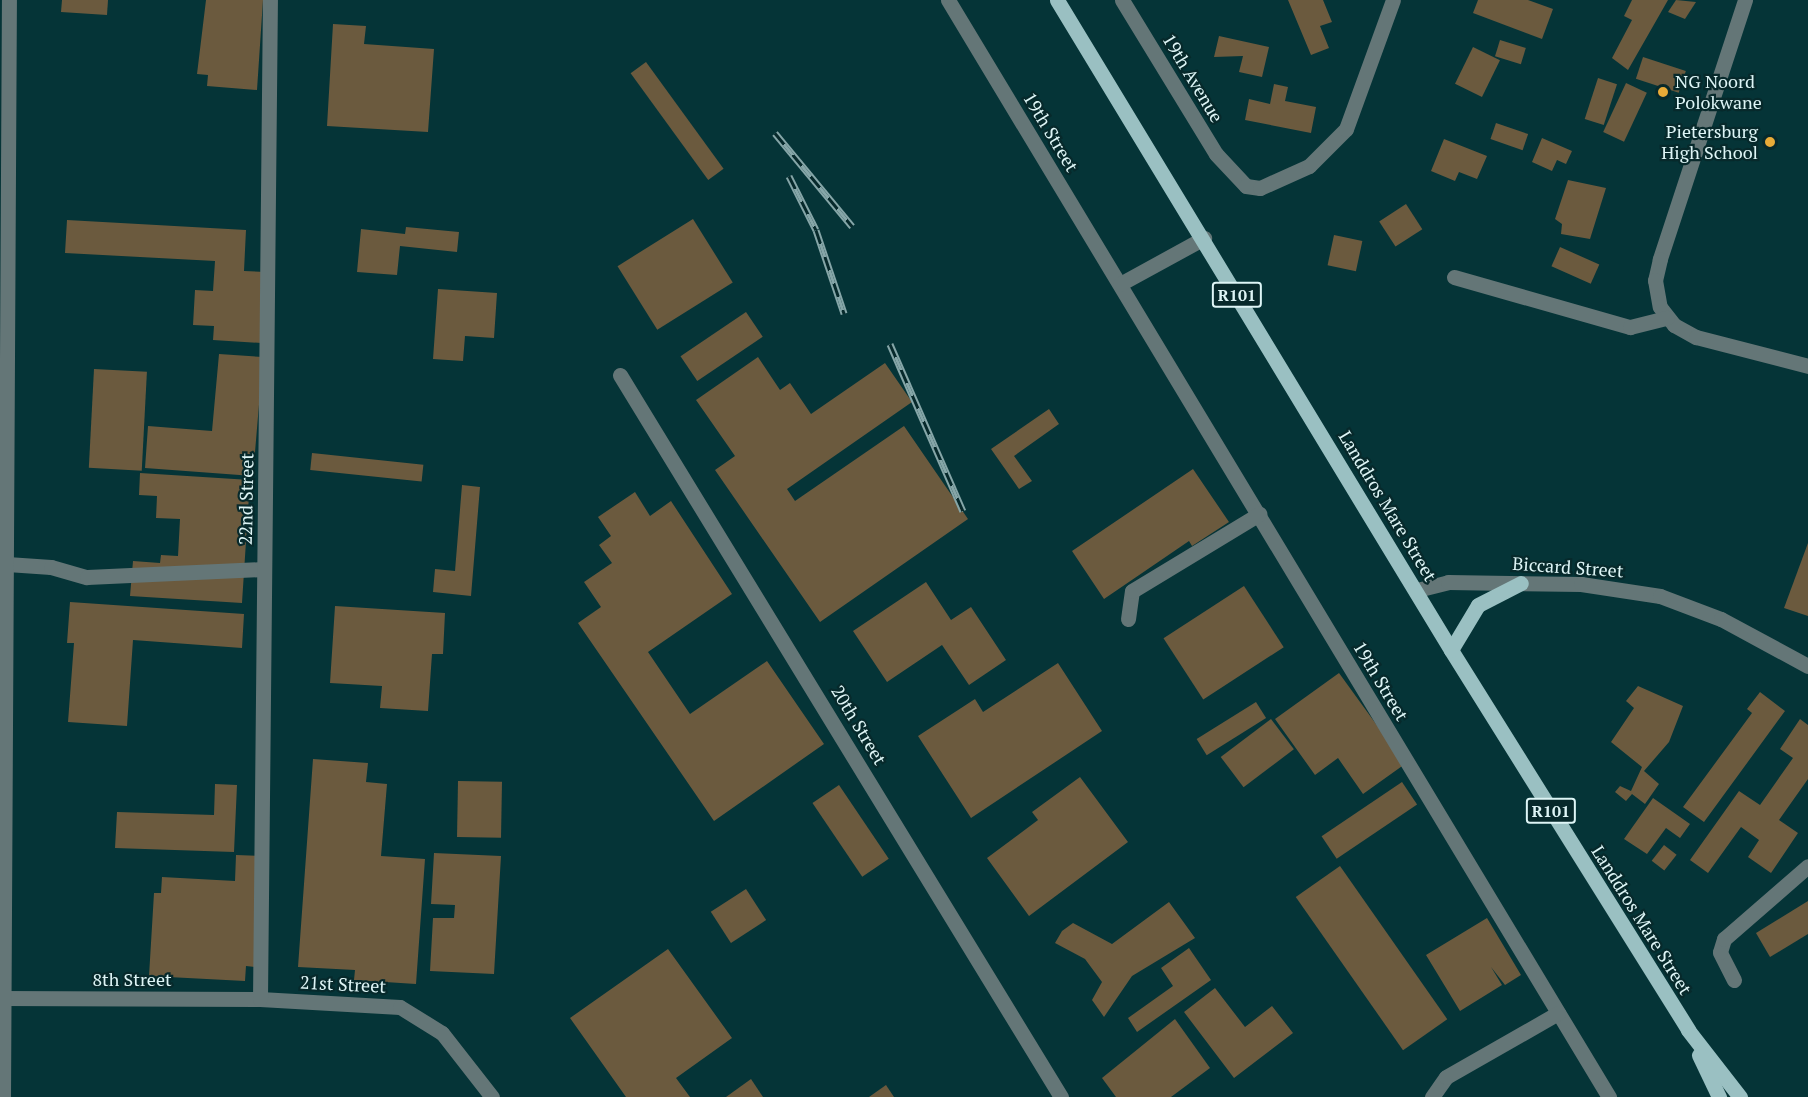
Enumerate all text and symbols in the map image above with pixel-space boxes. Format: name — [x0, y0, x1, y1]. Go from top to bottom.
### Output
street label: 19th Avenue — [1158, 30, 1228, 126]
place label: NG Noord Polokwane — [1675, 71, 1762, 113]
marker: NG Noord Polokwane — [1656, 85, 1670, 99]
street label: 19th Street — [1019, 88, 1083, 176]
place label: Pietersburg High School — [1661, 121, 1758, 164]
marker: Pietersburg High School — [1763, 135, 1777, 149]
road number: R101 — [1212, 282, 1262, 308]
street label: Landdros Mare Street — [1335, 427, 1441, 585]
street label: 22nd Street — [234, 453, 258, 545]
street label: Biccard Street — [1512, 552, 1624, 582]
street label: 19th Street — [1349, 637, 1413, 725]
street label: 20th Street — [827, 681, 891, 769]
road number: R101 — [1526, 798, 1576, 824]
street label: Landdros Mare Street — [1587, 841, 1697, 999]
street label: 8th Street — [92, 968, 172, 990]
street label: 21st Street — [299, 971, 387, 997]

